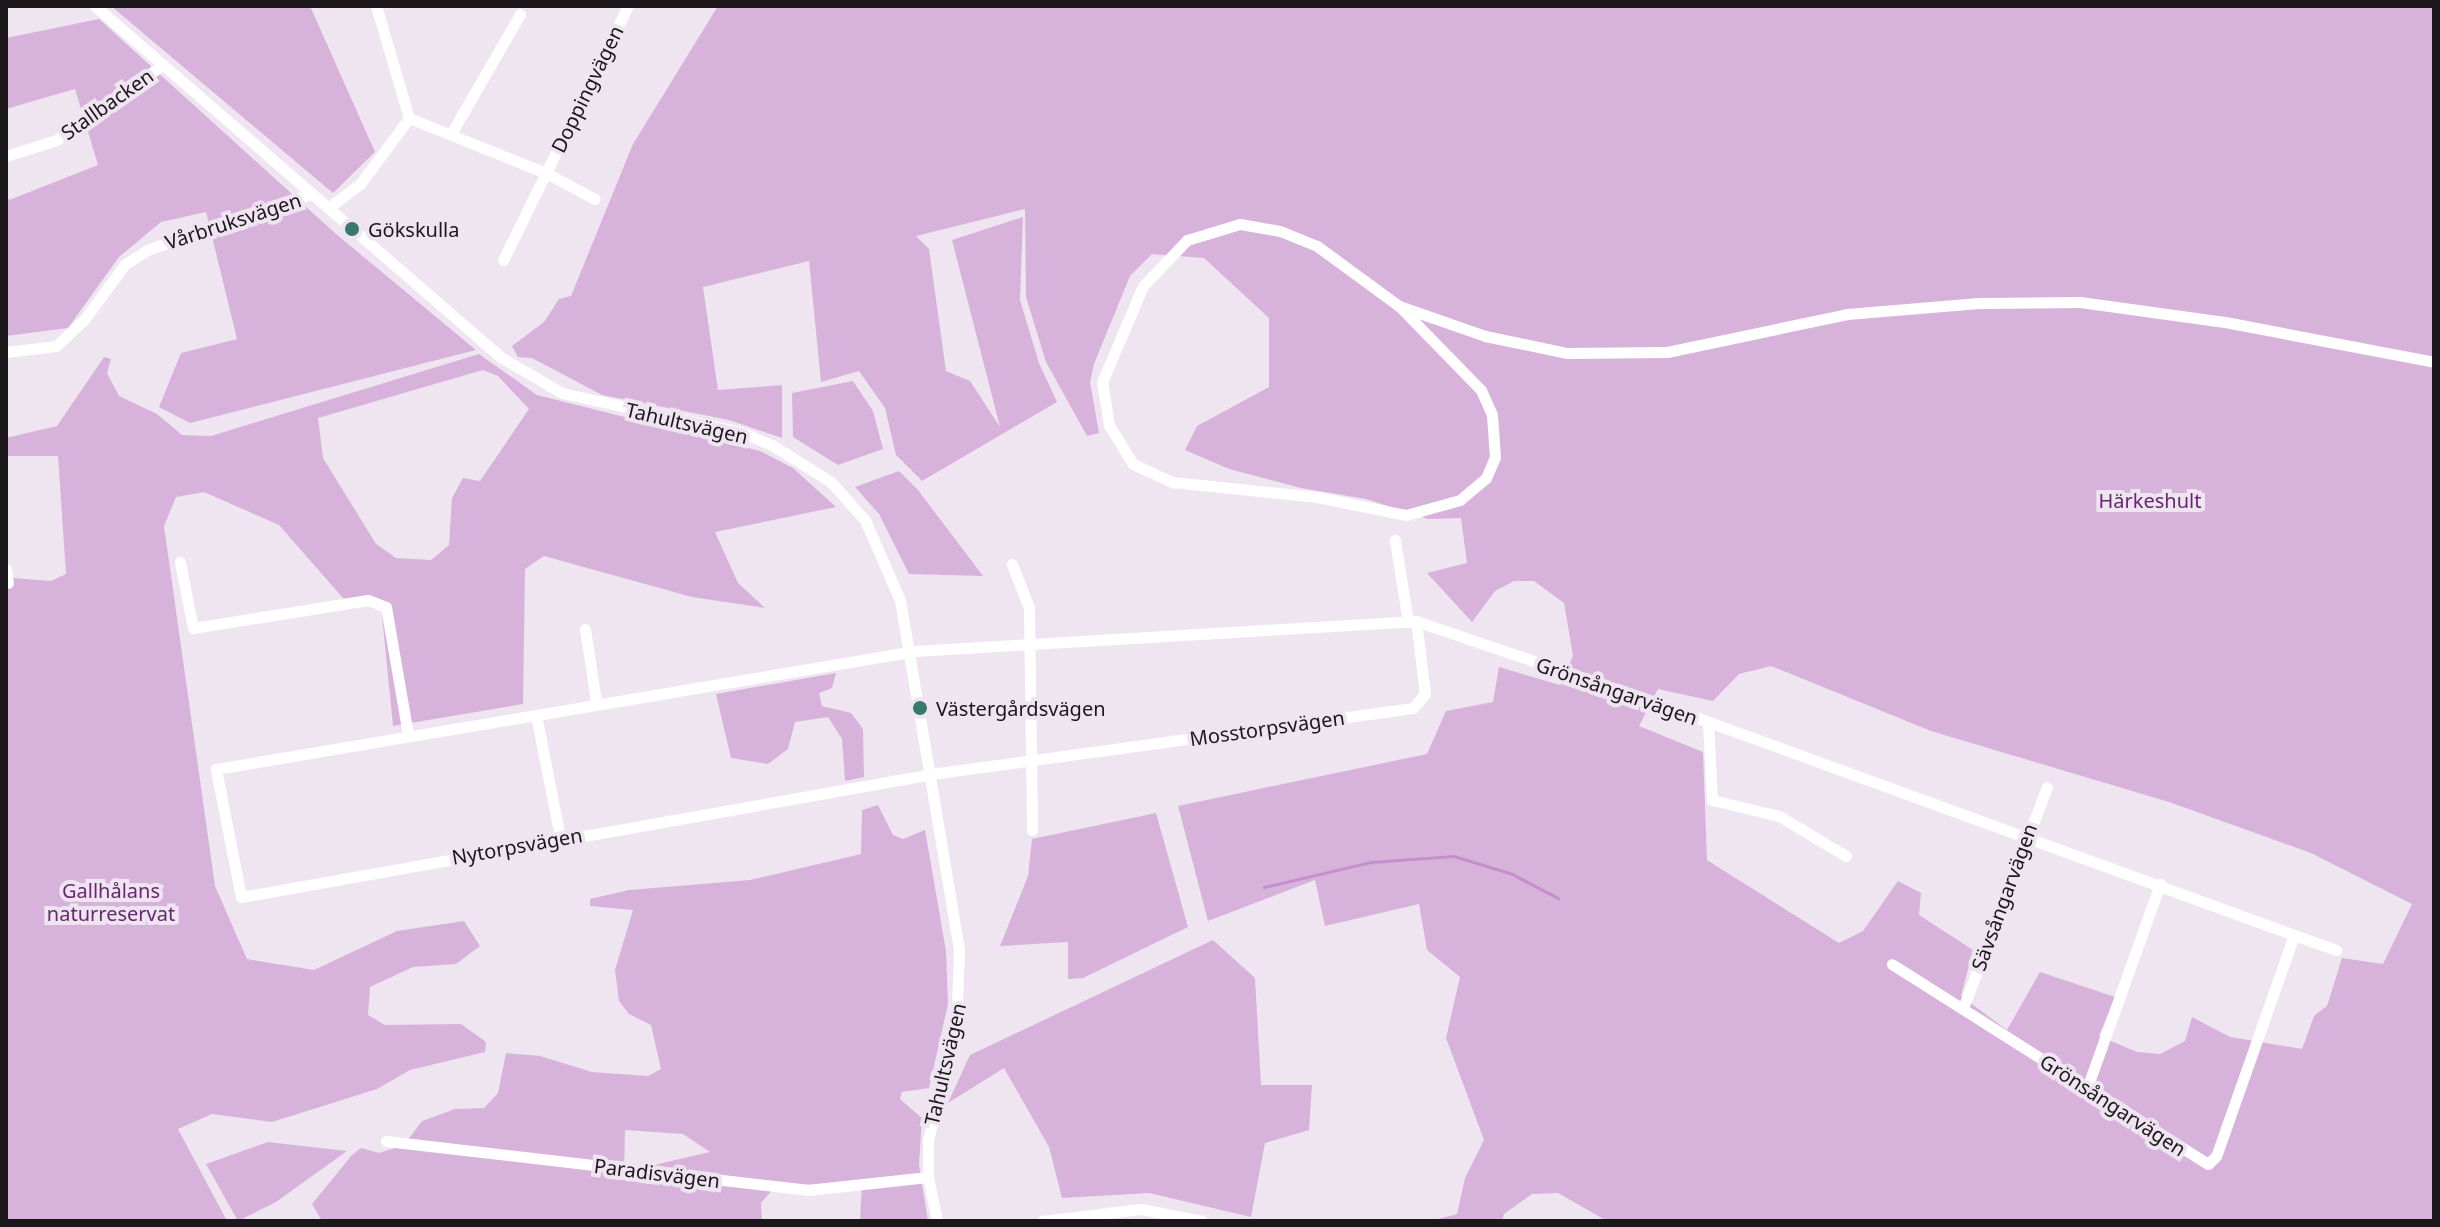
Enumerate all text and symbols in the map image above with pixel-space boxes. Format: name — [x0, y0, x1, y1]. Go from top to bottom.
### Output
street label: Doppingvägen — [546, 22, 628, 156]
street label: Stallbacken — [56, 63, 158, 145]
street label: Vårbruksvägen — [162, 188, 304, 254]
place label: Gökskulla — [368, 217, 459, 241]
marker: Gökskulla — [343, 220, 361, 238]
street label: Tahultsvägen — [624, 397, 750, 449]
park label: Härkeshult — [2099, 488, 2201, 512]
street label: Grönsångarvägen — [1533, 652, 1701, 730]
place label: Västergårdsvägen — [936, 696, 1106, 720]
marker: Västergårdsvägen — [911, 699, 929, 717]
street label: Mosstorpsvägen — [1188, 705, 1346, 751]
street label: Sävsångarvägen — [1966, 820, 2042, 974]
street label: Nytorpsvägen — [450, 823, 584, 869]
park label: Gallhålans naturreservat — [47, 878, 175, 925]
street label: Tahultsvägen — [919, 1001, 971, 1127]
street label: Grönsångarvägen — [2036, 1049, 2190, 1161]
street label: Paradisvägen — [593, 1153, 721, 1193]

